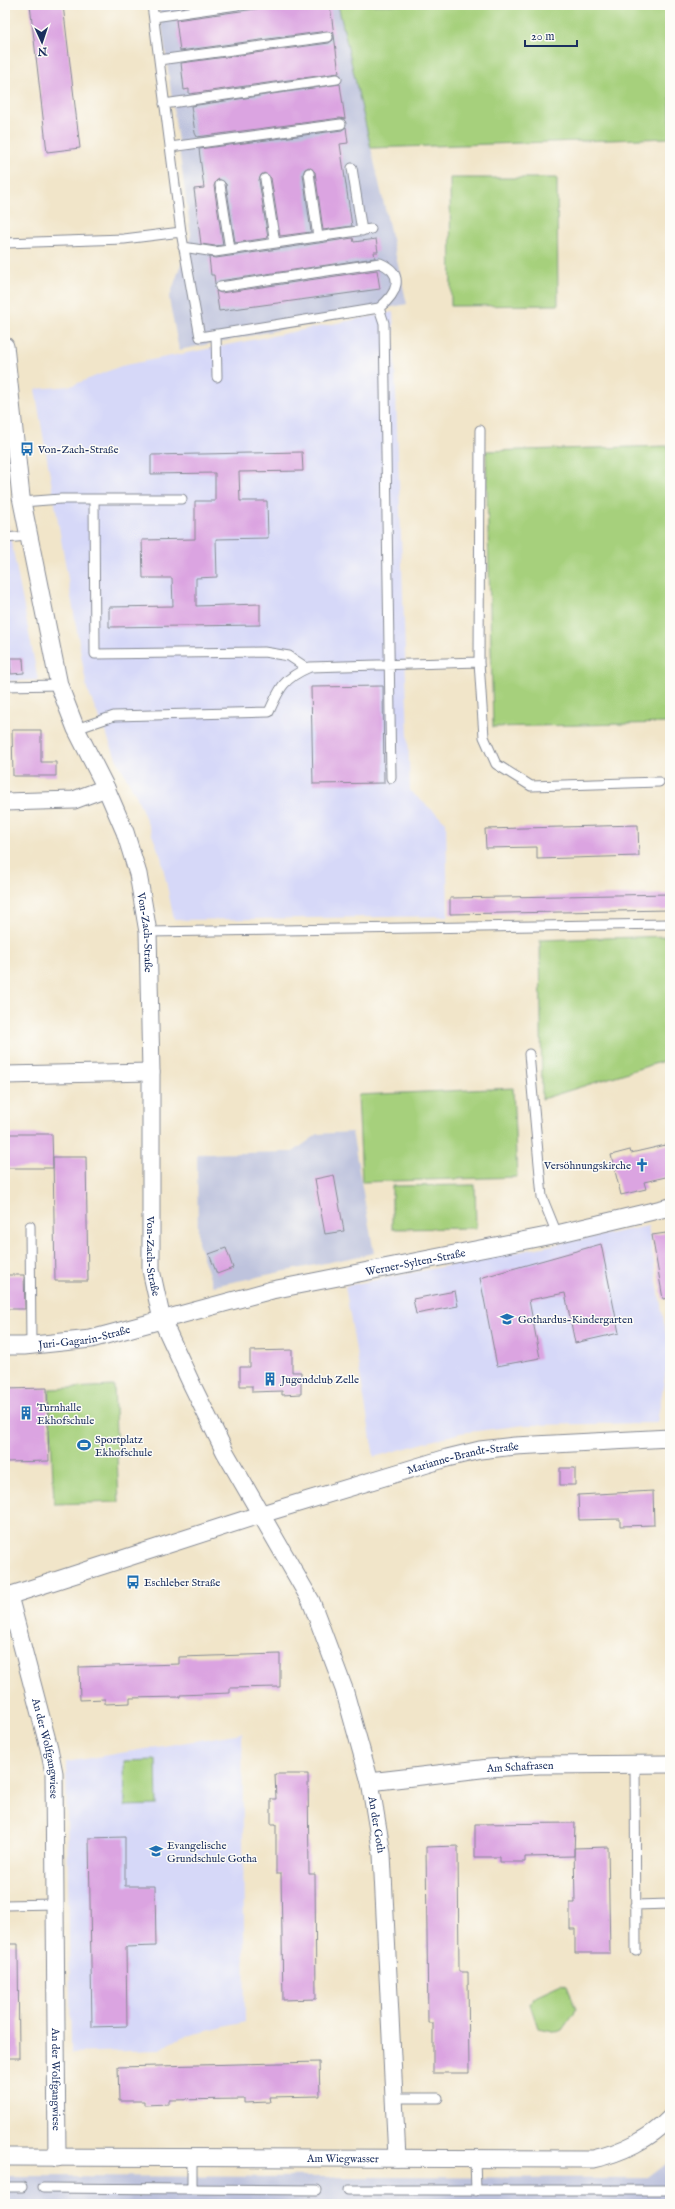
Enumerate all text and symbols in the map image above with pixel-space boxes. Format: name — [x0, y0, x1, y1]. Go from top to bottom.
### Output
north arrow — [22, 22, 62, 62]
scale bar — [525, 22, 577, 48]
text: 20 m — [531, 29, 554, 44]
text: N — [37, 44, 49, 58]
bus stop icon: Von-Zach-Straße — [19, 441, 35, 457]
place label: Von-Zach-Straße — [37, 443, 119, 457]
street label: Von-Zach-Straße — [133, 891, 155, 973]
church icon: Versöhnungskirche — [634, 1157, 650, 1173]
place label: Versöhnungskirche — [543, 1159, 631, 1173]
street label: Von-Zach-Straße — [143, 1215, 163, 1298]
street label: Werner-Sylten-Straße — [364, 1246, 467, 1279]
school or university icon: Gothardus-Kindergarten — [499, 1311, 515, 1327]
place label: Gothardus-Kindergarten — [518, 1313, 633, 1327]
street label: Juri-Gagarin-Straße — [36, 1323, 132, 1353]
building icon: Jugendclub Zelle — [262, 1371, 278, 1387]
place label: Jugendclub Zelle — [279, 1373, 359, 1387]
place label: Turnhalle Ekhofschule — [37, 1401, 94, 1428]
building icon: Turnhalle Ekhofschule — [18, 1405, 34, 1421]
place label: Sportplatz Ekhofschule — [95, 1433, 152, 1460]
sports icon: Sportplatz Ekhofschule — [76, 1437, 92, 1453]
street label: Marianne-Brandt-Straße — [405, 1440, 519, 1478]
bus stop icon: Eschleber Straße — [125, 1574, 141, 1590]
place label: Eschleber Straße — [144, 1576, 220, 1590]
street label: An der Wolfgangwiese — [28, 1696, 60, 1799]
street label: Am Schafrasen — [485, 1759, 554, 1776]
street label: An der Goth — [364, 1794, 388, 1854]
place label: Evangelische Grundschule Gotha — [167, 1839, 257, 1866]
school or university icon: Evangelische Grundschule Gotha — [148, 1843, 164, 1859]
street label: An der Wolfgangwiese — [48, 2027, 63, 2131]
street label: Am Wiegwasser — [306, 2152, 379, 2166]

